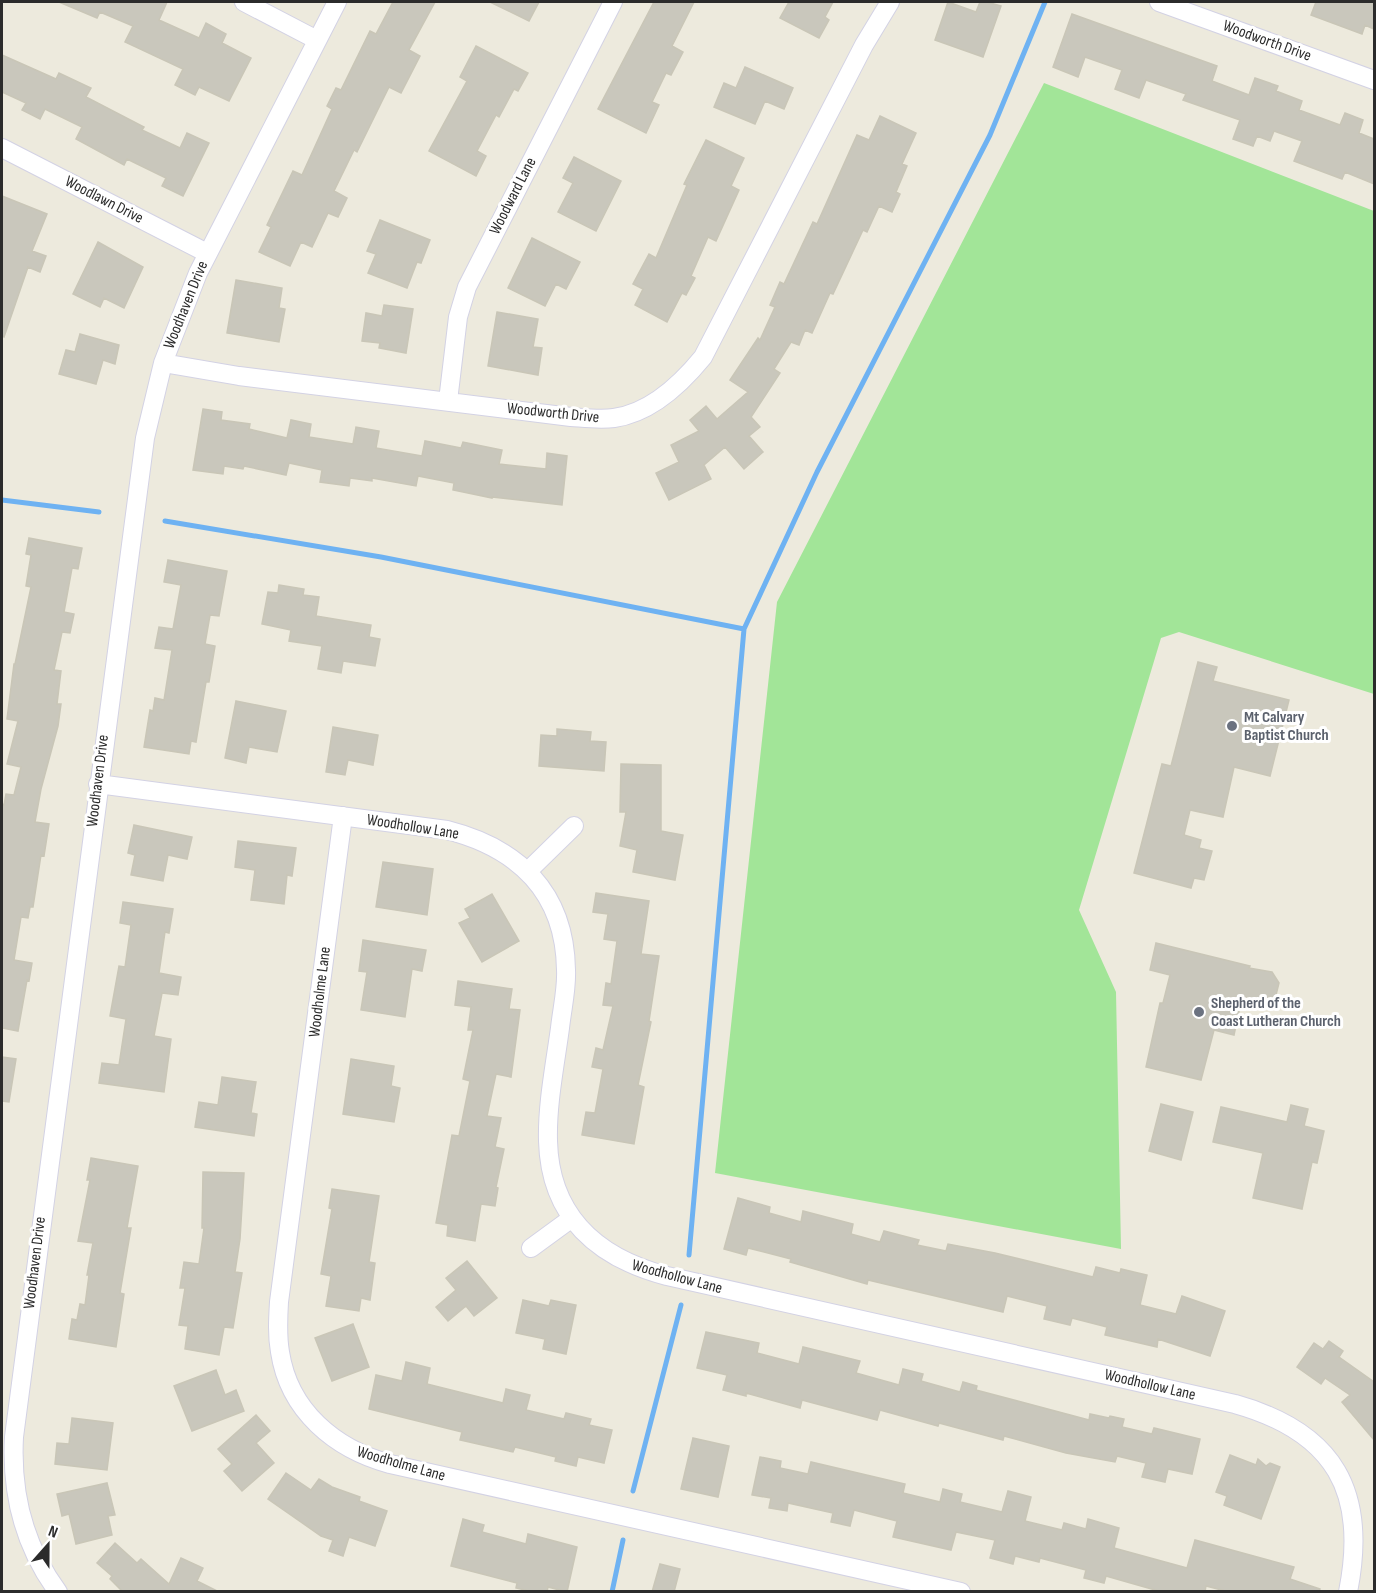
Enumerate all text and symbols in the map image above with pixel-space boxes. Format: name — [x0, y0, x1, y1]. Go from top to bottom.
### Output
street label: Woodworth Drive — [1220, 16, 1314, 66]
street label: Woodward Lane — [485, 154, 541, 238]
street label: Woodlawn Drive — [62, 172, 146, 228]
street label: Woodhaven Drive — [160, 258, 212, 352]
street label: Woodworth Drive — [506, 399, 600, 427]
place label: Mt Calvary Baptist Church — [1244, 708, 1329, 745]
marker: Mt Calvary Baptist Church — [1225, 719, 1239, 733]
street label: Woodhaven Drive — [83, 734, 113, 828]
street label: Woodhollow Lane — [366, 810, 460, 844]
street label: Woodholme Lane — [305, 946, 335, 1038]
place label: Shepherd of the Coast Lutheran Church — [1211, 994, 1341, 1031]
marker: Shepherd of the Coast Lutheran Church — [1192, 1005, 1206, 1019]
street label: Woodhaven Drive — [20, 1216, 50, 1310]
street label: Woodhollow Lane — [630, 1256, 724, 1298]
street label: Woodhollow Lane — [1103, 1365, 1197, 1405]
street label: Woodholme Lane — [355, 1442, 447, 1486]
north arrow — [18, 1515, 78, 1575]
text: N — [45, 1522, 60, 1543]

